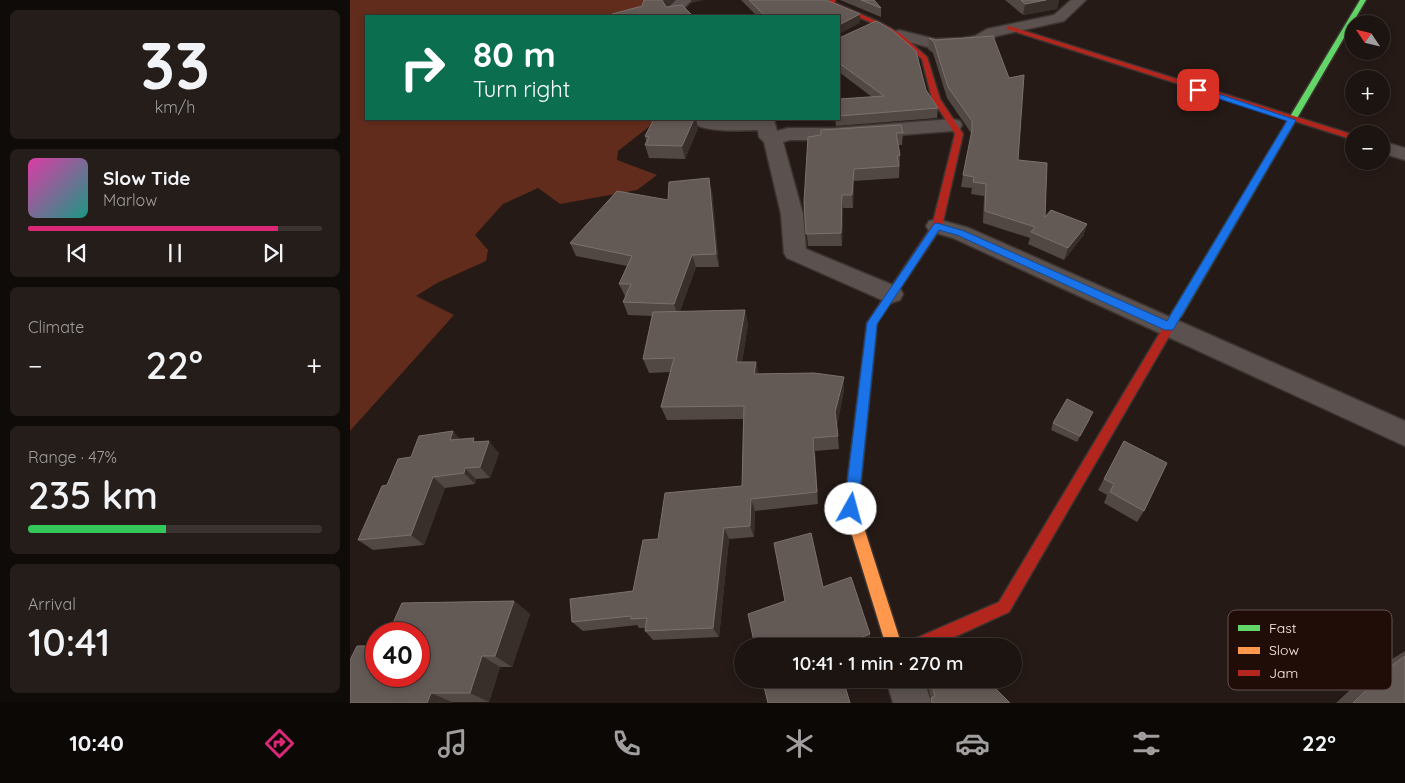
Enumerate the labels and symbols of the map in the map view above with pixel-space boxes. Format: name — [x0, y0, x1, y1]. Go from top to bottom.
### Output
north arrow — [1345, 15, 1390, 60]
pin — [1177, 69, 1219, 111]
position arrow — [824, 482, 876, 534]
legend — [1228, 610, 1392, 690]
text: Fast — [1269, 619, 1297, 637]
speed limit sign: 40 — [365, 622, 430, 687]
text: Slow — [1269, 641, 1299, 659]
text: Jam — [1269, 664, 1298, 682]

